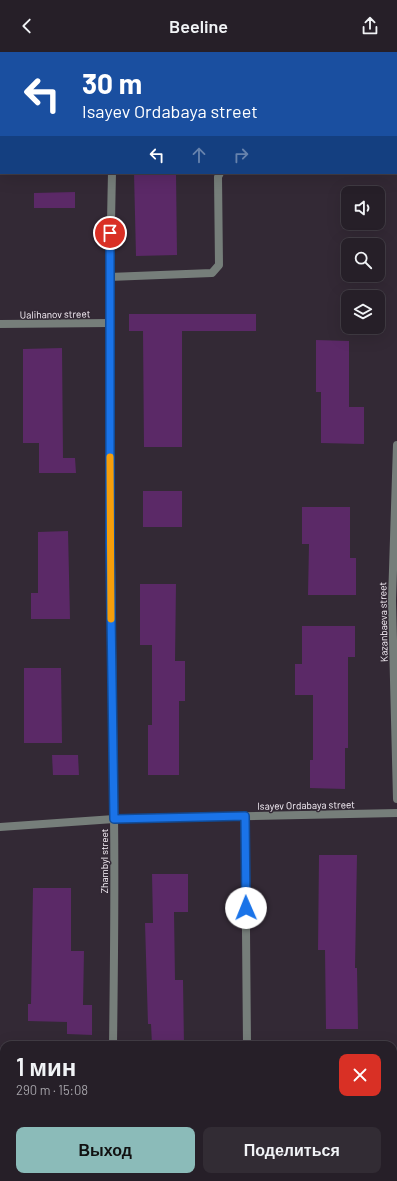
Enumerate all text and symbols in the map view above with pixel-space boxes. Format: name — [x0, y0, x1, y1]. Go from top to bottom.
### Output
icon: back — [16, 15, 38, 37]
text: Beeline — [169, 15, 228, 37]
icon: share — [359, 15, 381, 37]
text: 30 m — [82, 66, 142, 100]
icon: left — [16, 68, 68, 120]
text: Isayev Ordabaya street — [82, 100, 258, 122]
icon: left — [146, 144, 168, 166]
icon: ahead — [188, 144, 210, 166]
icon: right — [230, 144, 252, 166]
map controls — [341, 186, 385, 334]
button: sound — [341, 186, 385, 230]
pin — [93, 216, 127, 250]
icon: arrive — [99, 222, 121, 244]
button: search — [341, 238, 385, 282]
button: layers — [341, 290, 385, 334]
street label: Ualihanov street — [20, 307, 91, 321]
street label: Kazanbaeva street — [376, 582, 390, 662]
street label: Isayev Ordabaya street — [257, 798, 355, 812]
street label: Zhambyl street — [98, 828, 110, 893]
position arrow — [225, 887, 267, 929]
text: 1 мин — [16, 1052, 76, 1081]
button: close — [339, 1054, 381, 1096]
text: 290 m · 15:08 — [16, 1082, 88, 1098]
button: Выход — [16, 1127, 195, 1173]
button: Поделиться — [203, 1127, 381, 1173]

